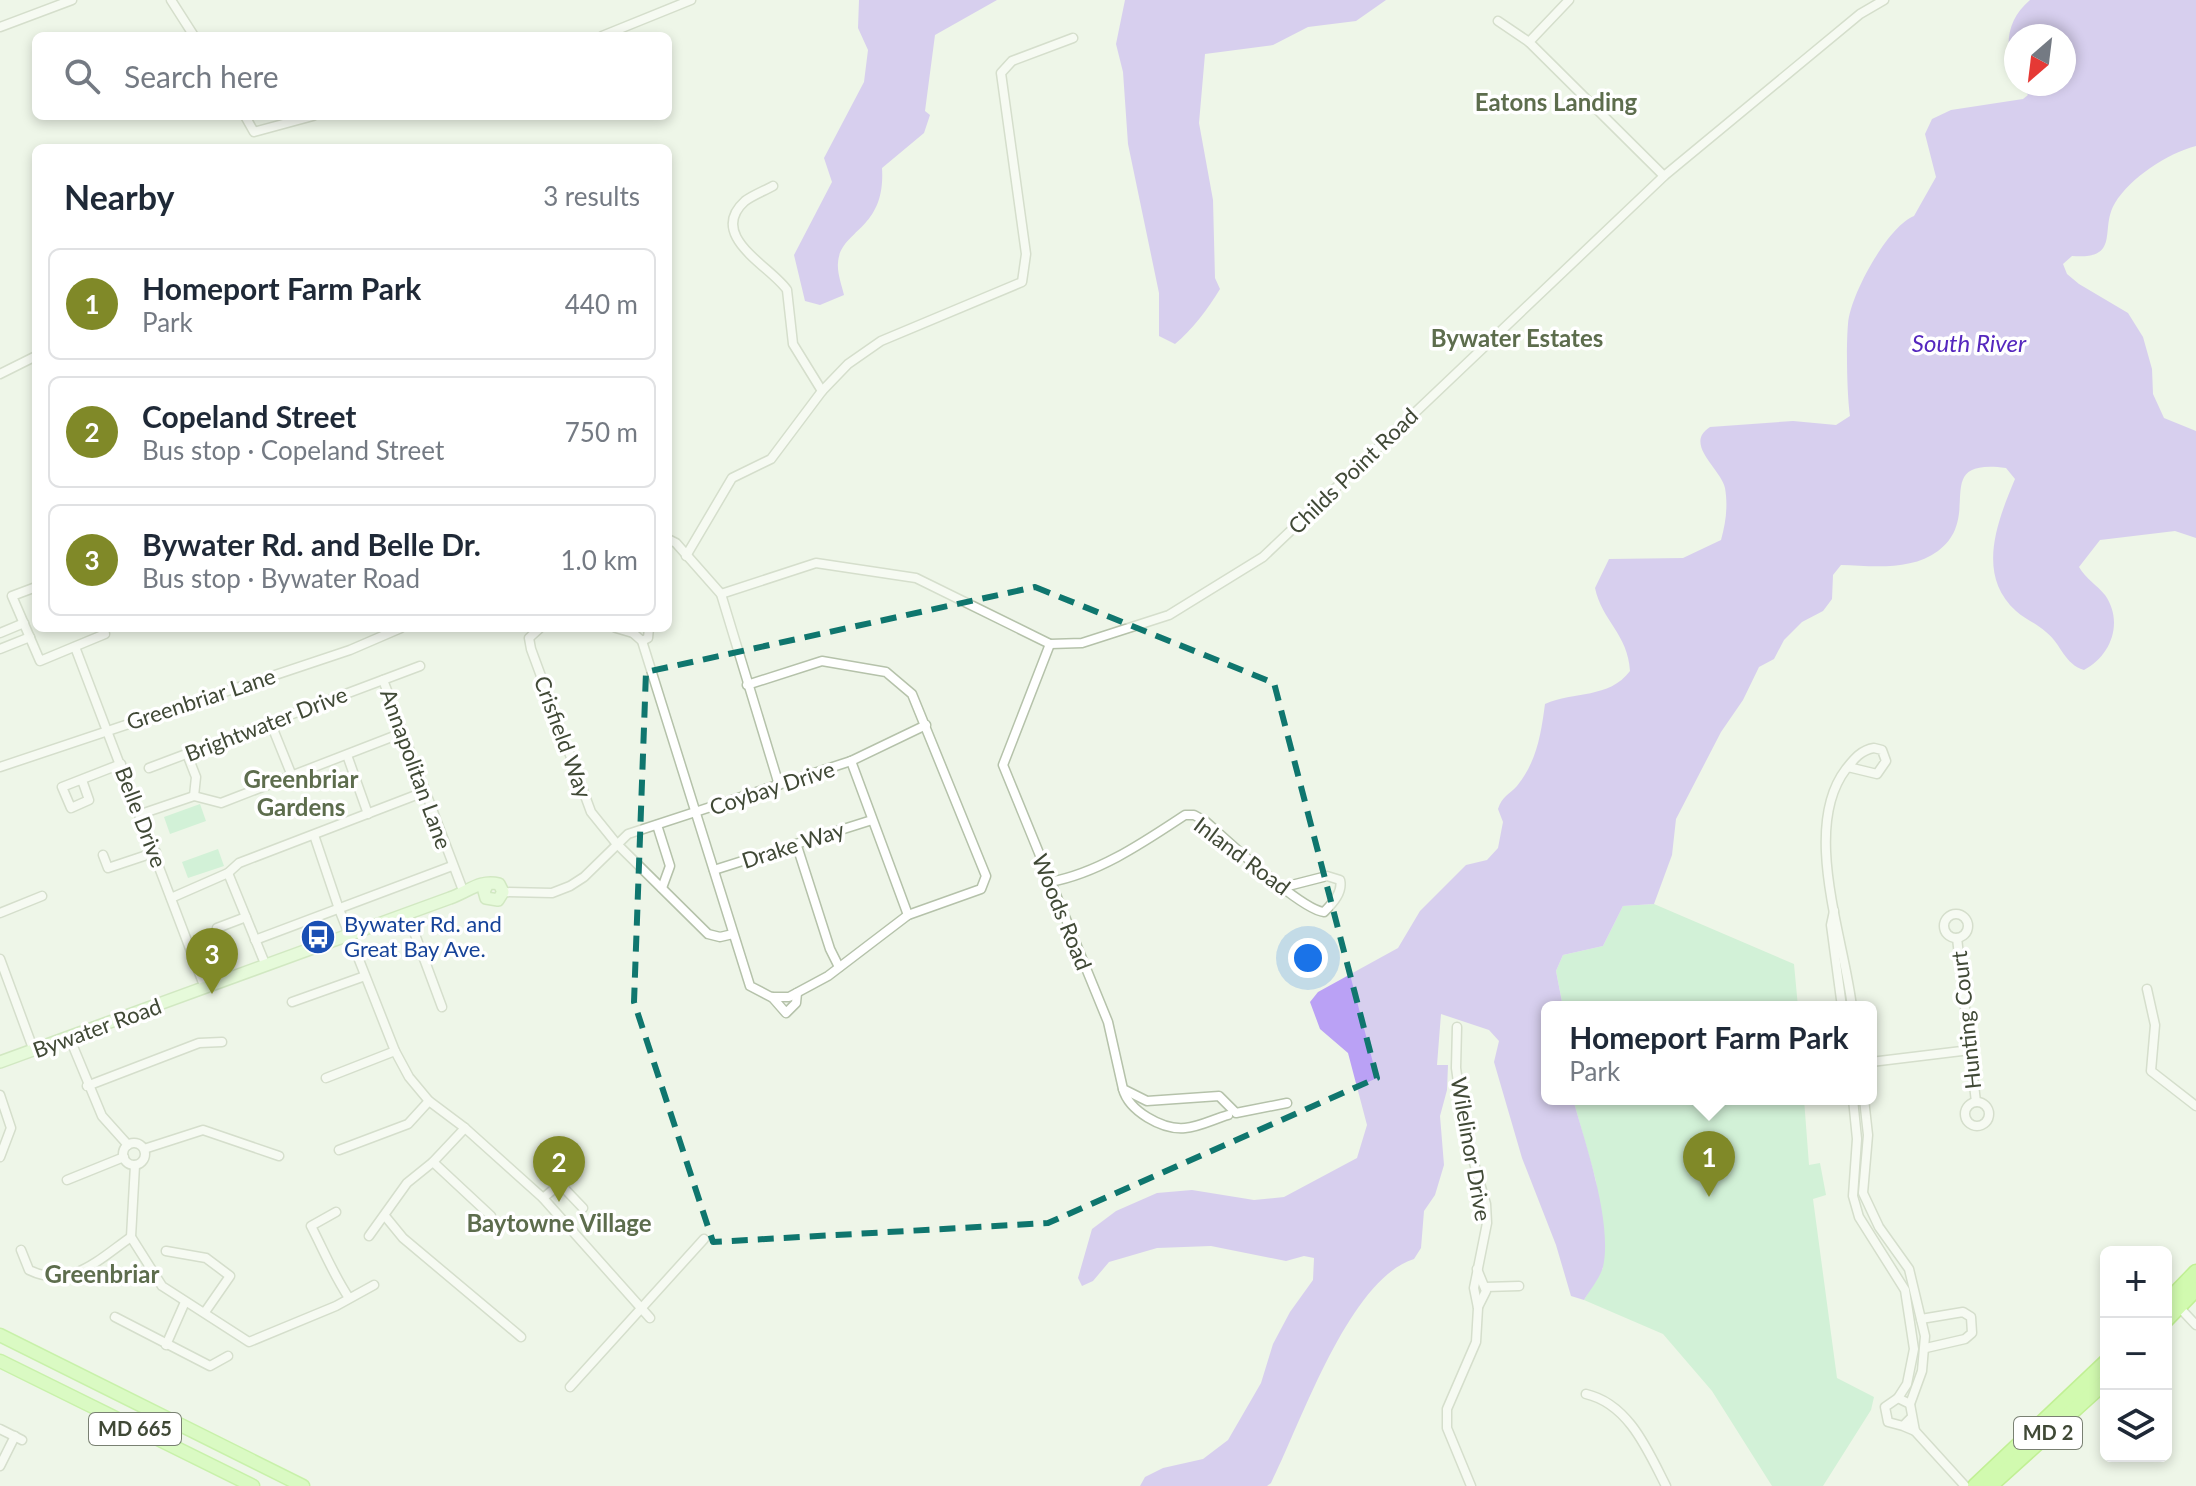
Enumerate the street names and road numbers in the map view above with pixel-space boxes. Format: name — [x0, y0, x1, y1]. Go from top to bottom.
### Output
street label: Childs Point Road — [1282, 402, 1423, 539]
street label: Greenbriar Lane — [123, 662, 279, 735]
street label: Crisfield Way — [529, 672, 598, 802]
street label: Brightwater Drive — [181, 680, 351, 767]
street label: Annapolitan Lane — [375, 685, 458, 853]
street label: Coybay Drive — [706, 755, 838, 820]
street label: Belle Drive — [110, 763, 173, 871]
street label: Inland Road — [1189, 811, 1296, 901]
street label: Drake Way — [738, 815, 848, 874]
street label: Woods Road — [1027, 850, 1098, 974]
street label: Hunting Court — [1945, 949, 1986, 1091]
street label: Bywater Road — [29, 992, 165, 1063]
street label: Wilelinor Drive — [1446, 1075, 1497, 1223]
road number: MD 665 — [89, 1413, 181, 1445]
road number: MD 2 — [2014, 1417, 2082, 1449]

